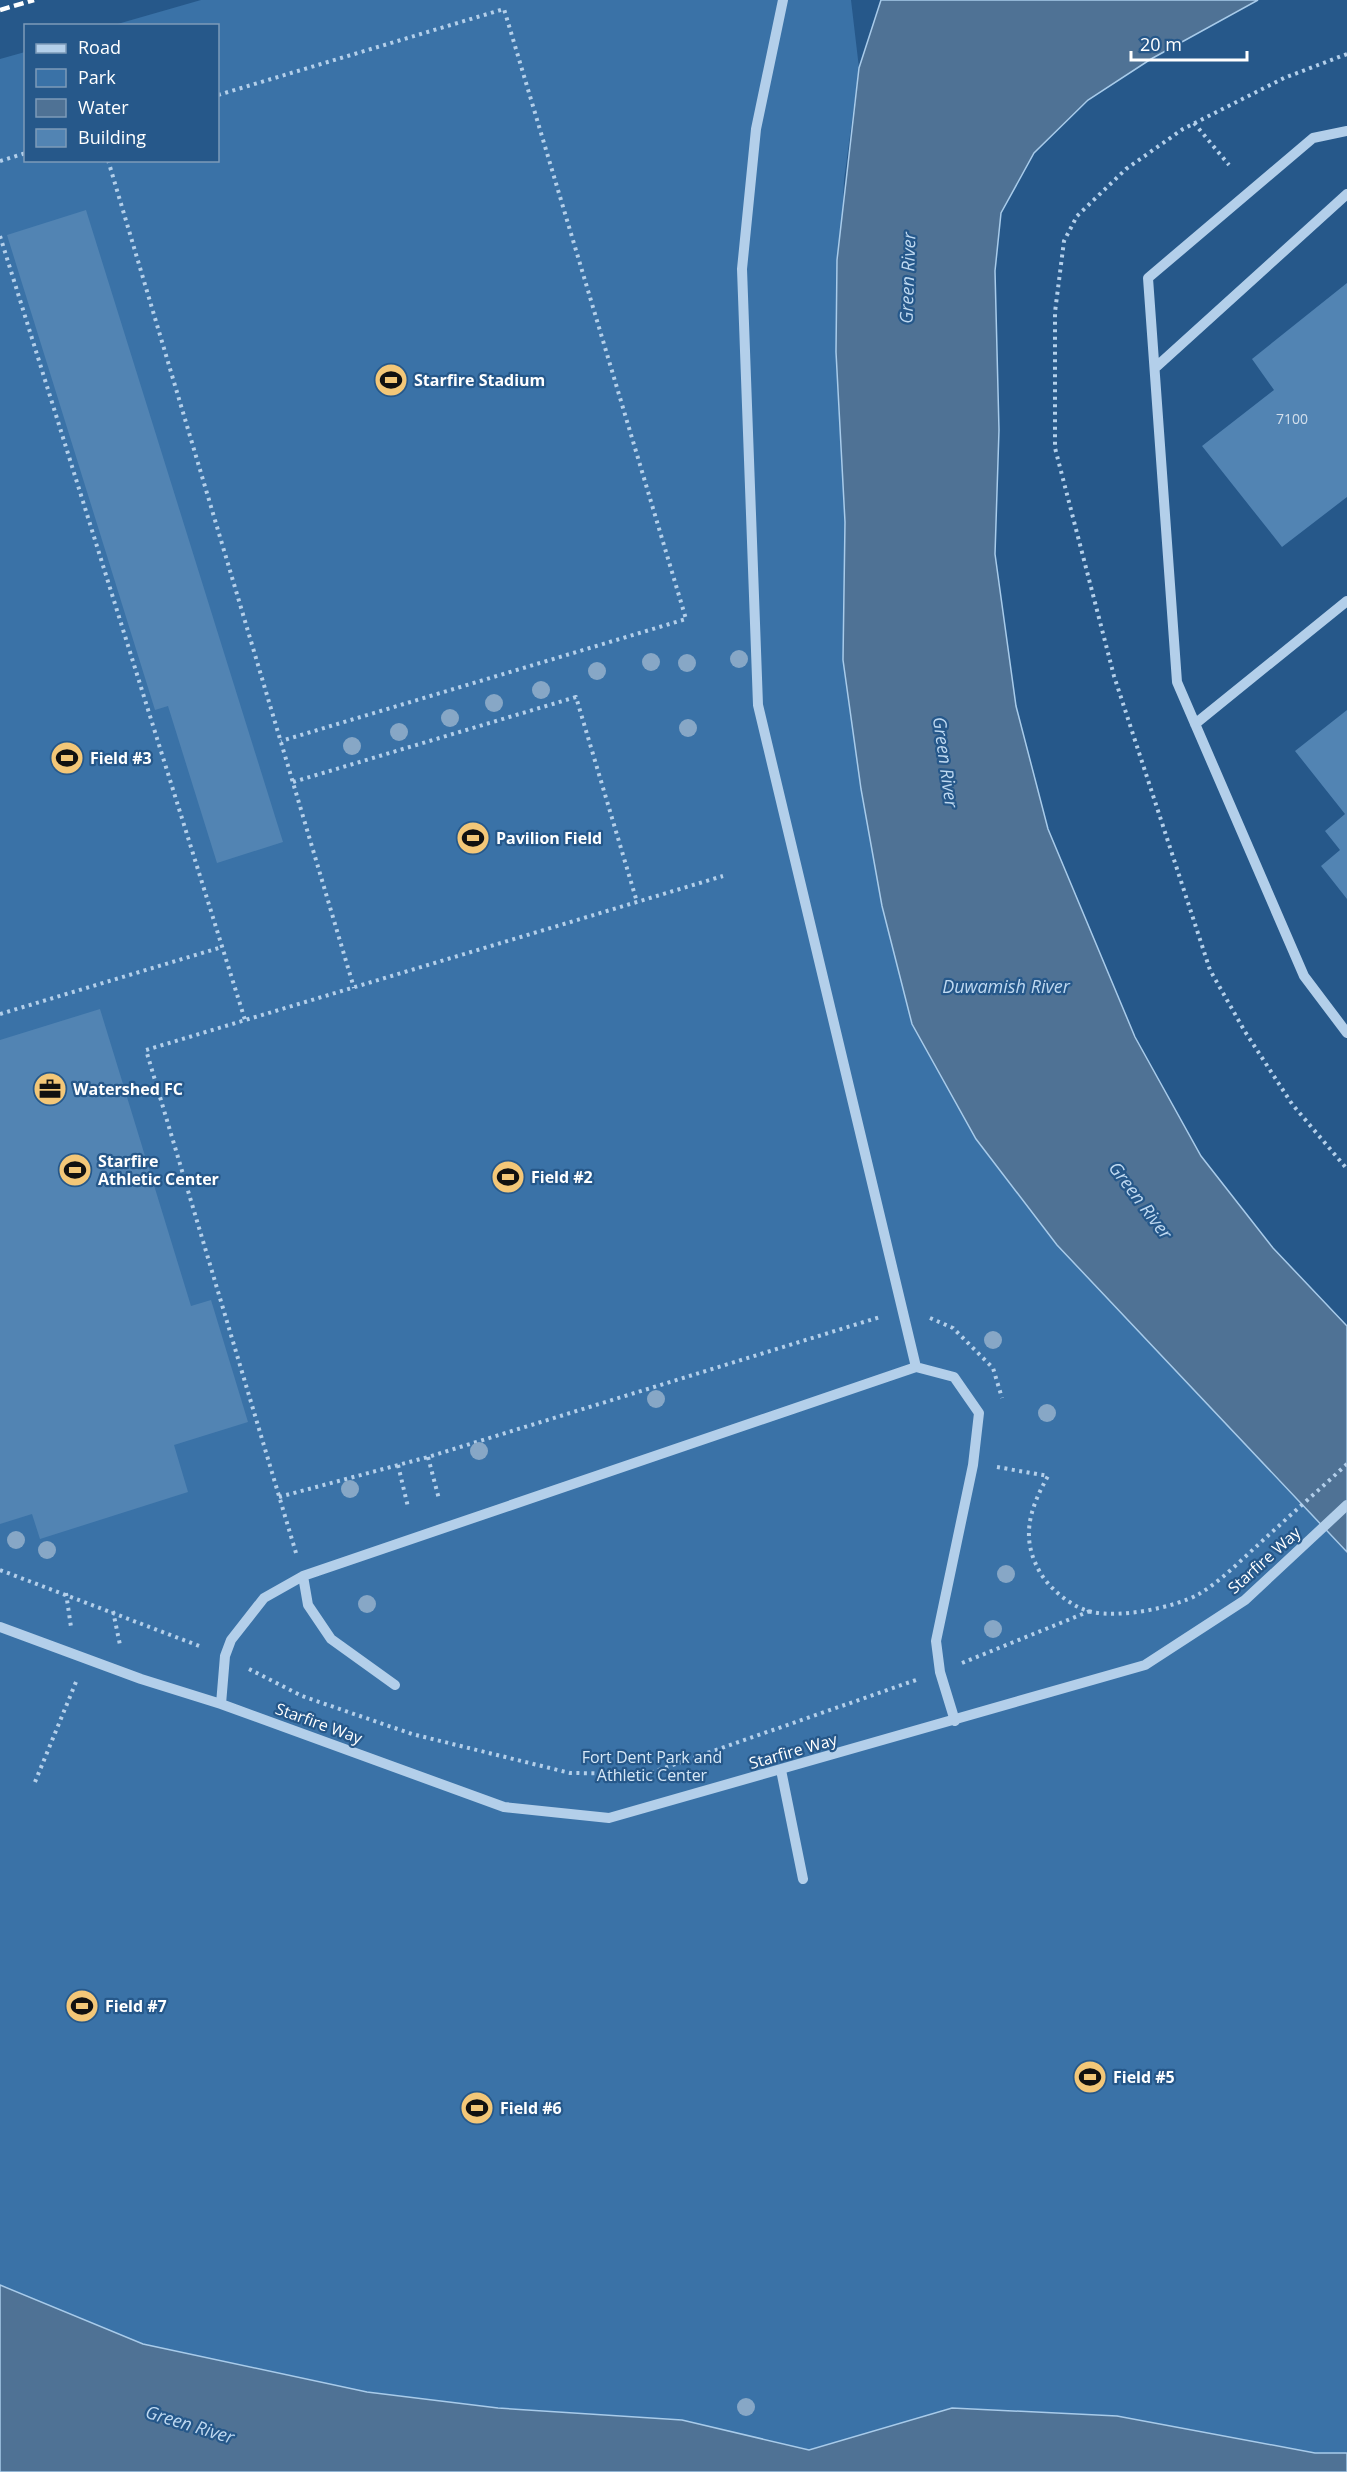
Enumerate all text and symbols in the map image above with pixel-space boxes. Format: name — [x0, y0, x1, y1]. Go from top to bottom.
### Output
legend — [24, 24, 219, 162]
scale bar — [1131, 24, 1246, 62]
text: 20 m — [1140, 32, 1182, 56]
text: Road — [78, 35, 121, 59]
text: Park — [78, 65, 116, 89]
text: Water — [78, 95, 129, 119]
text: Building — [78, 125, 146, 149]
water label: Green River — [893, 231, 921, 324]
sports icon: Starfire Stadium — [373, 362, 409, 398]
place label: Starfire Stadium — [414, 369, 545, 391]
house number: 7100 — [1276, 409, 1308, 428]
water label: Green River — [928, 715, 964, 810]
sports icon: Field #3 — [49, 740, 85, 776]
place label: Field #3 — [90, 747, 152, 769]
sports icon: Pavilion Field — [455, 820, 491, 856]
place label: Pavilion Field — [496, 827, 602, 849]
water label: Duwamish River — [942, 974, 1071, 998]
office icon: Watershed FC — [32, 1071, 68, 1107]
place label: Watershed FC — [73, 1078, 183, 1100]
place label: Starfire Athletic Center — [98, 1150, 219, 1190]
sports icon: Starfire Athletic Center — [57, 1152, 93, 1188]
water label: Green River — [1104, 1156, 1179, 1244]
sports icon: Field #2 — [490, 1159, 526, 1195]
place label: Field #2 — [531, 1166, 593, 1188]
street label: Starfire Way — [1223, 1521, 1306, 1599]
street label: Starfire Way — [273, 1697, 366, 1749]
street label: Starfire Way — [746, 1728, 841, 1774]
park label: Fort Dent Park and Athletic Center — [582, 1746, 722, 1786]
sports icon: Field #7 — [64, 1988, 100, 2024]
place label: Field #7 — [105, 1995, 167, 2017]
sports icon: Field #5 — [1072, 2059, 1108, 2095]
place label: Field #5 — [1113, 2066, 1175, 2088]
sports icon: Field #6 — [459, 2090, 495, 2126]
place label: Field #6 — [500, 2097, 562, 2119]
water label: Green River — [143, 2399, 238, 2449]

